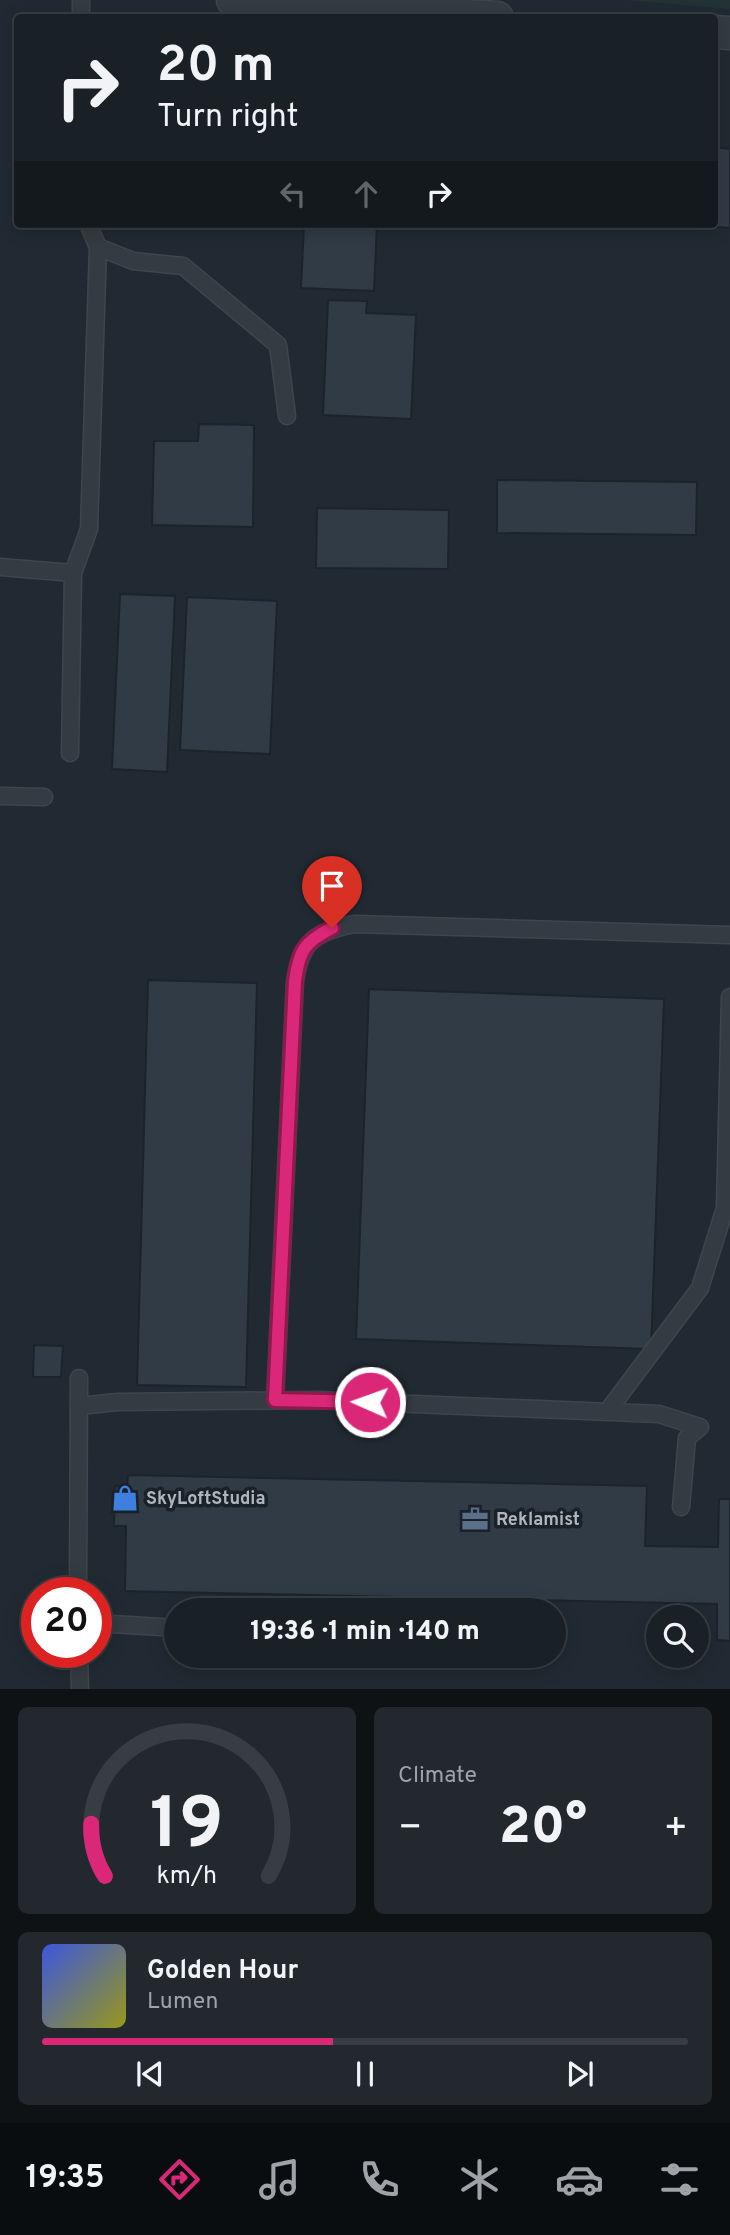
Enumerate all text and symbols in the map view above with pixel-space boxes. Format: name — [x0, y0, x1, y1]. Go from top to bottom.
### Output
text: 20 m — [157, 37, 274, 99]
icon: right — [42, 42, 133, 133]
text: Turn right — [157, 98, 299, 138]
icon: left — [274, 175, 312, 213]
icon: ahead — [347, 175, 385, 213]
icon: right — [420, 175, 458, 213]
pin — [302, 856, 362, 928]
icon: arrive — [313, 867, 351, 905]
position arrow — [333, 1365, 407, 1439]
shop icon: SkyLoftStudia — [110, 1483, 140, 1513]
place label: SkyLoftStudia — [146, 1488, 265, 1511]
office icon: Reklamist — [460, 1504, 490, 1534]
place label: Reklamist — [496, 1509, 580, 1532]
speed limit sign: 20 — [21, 1577, 112, 1668]
map controls — [646, 1605, 709, 1668]
button: search — [646, 1605, 709, 1668]
text: 19:36 · 1 min · 140 m — [250, 1616, 480, 1649]
text: Climate — [398, 1762, 477, 1791]
text: 19 — [150, 1783, 224, 1875]
text: 20° — [499, 1796, 587, 1862]
text: − — [398, 1805, 423, 1854]
text: + — [663, 1805, 688, 1854]
text: km/h — [157, 1861, 217, 1893]
text: Golden Hour — [147, 1955, 298, 1988]
text: Lumen — [147, 1988, 218, 2017]
icon: previous — [131, 2055, 169, 2093]
icon: pause — [346, 2055, 384, 2093]
icon: next — [561, 2055, 599, 2093]
icon: directions — [155, 2155, 204, 2204]
icon: music — [255, 2155, 304, 2204]
icon: phone — [355, 2155, 404, 2204]
icon: climate — [455, 2155, 504, 2204]
icon: car — [555, 2155, 604, 2204]
icon: filters — [655, 2155, 704, 2204]
text: 19:35 — [26, 2159, 104, 2199]

